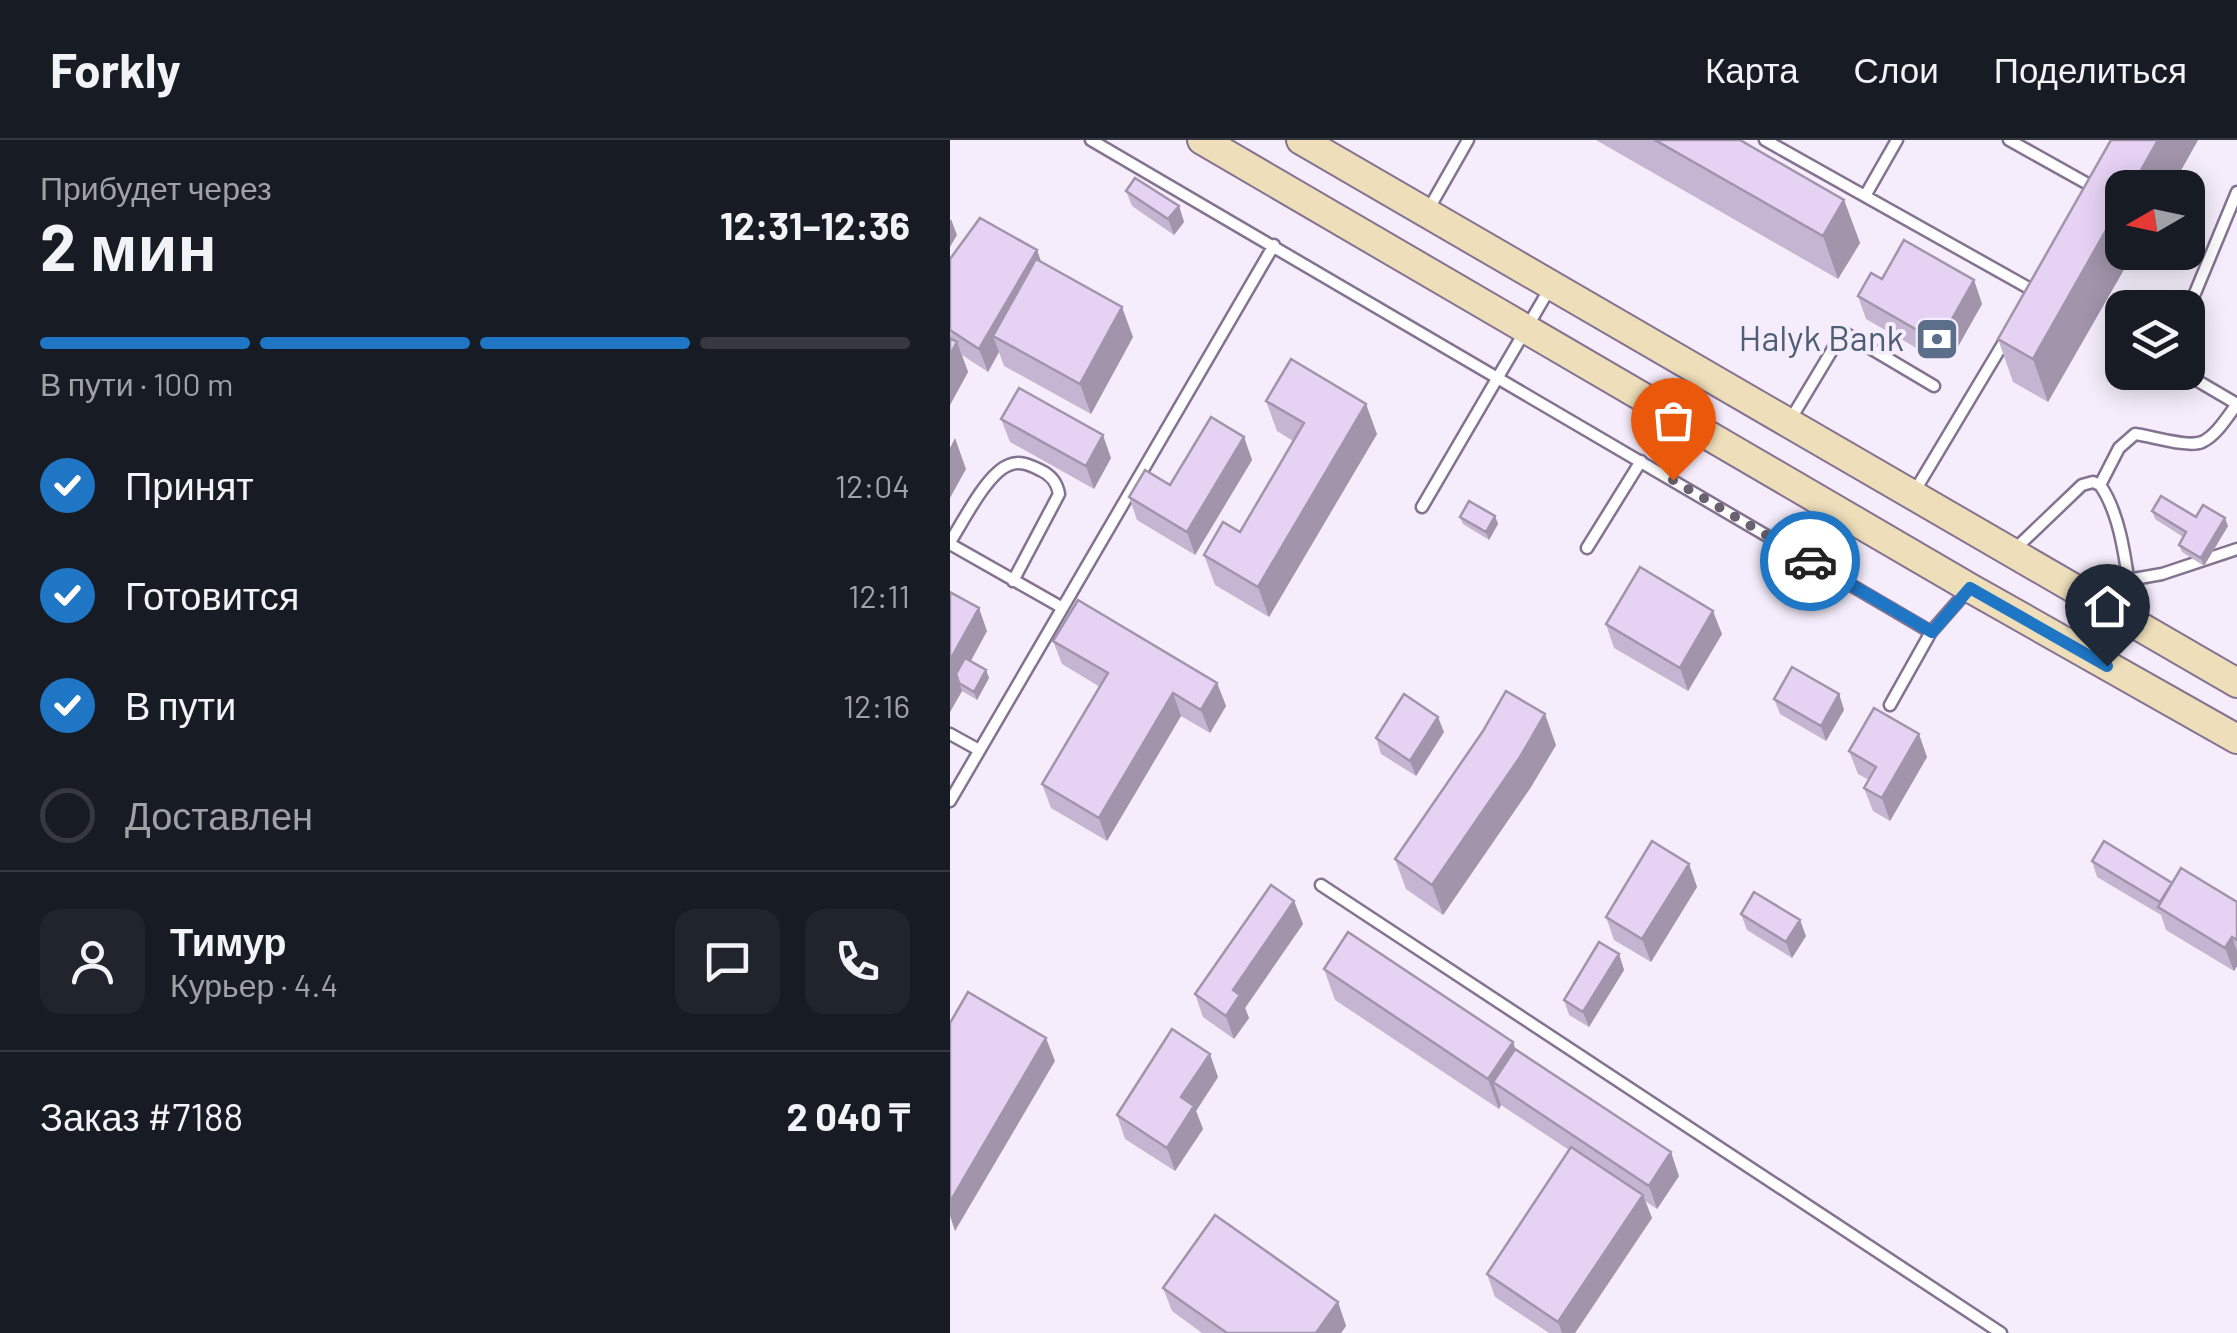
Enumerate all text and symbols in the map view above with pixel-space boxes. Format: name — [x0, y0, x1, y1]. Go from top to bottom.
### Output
text: Forkly — [50, 40, 181, 98]
text: Карта — [1705, 48, 1799, 90]
text: Слои — [1854, 48, 1939, 90]
text: Поделиться — [1994, 48, 2187, 90]
text: Прибудет через — [40, 168, 272, 206]
north arrow — [2105, 170, 2205, 270]
map controls — [2105, 170, 2205, 390]
text: 12:31–12:36 — [720, 202, 910, 248]
text: 2 мин — [40, 206, 217, 284]
button: layers — [2105, 290, 2205, 390]
place label: Halyk Bank — [1739, 316, 1904, 358]
bank icon: Halyk Bank — [1914, 316, 1960, 362]
text: В пути · 100 m — [40, 364, 233, 402]
pin — [1631, 378, 1716, 481]
icon: bag — [1646, 393, 1701, 448]
icon: check — [40, 458, 95, 513]
text: Принят — [125, 462, 254, 508]
text: 12:04 — [835, 466, 910, 504]
courier — [1760, 511, 1860, 611]
icon: car — [1783, 534, 1838, 589]
pin — [2065, 564, 2150, 667]
icon: check — [40, 568, 95, 623]
text: Готовится — [125, 572, 299, 618]
text: 12:11 — [848, 576, 910, 614]
icon: home — [2080, 579, 2135, 634]
icon: check — [40, 678, 95, 733]
text: В пути — [125, 682, 236, 728]
text: 12:16 — [843, 686, 910, 724]
text: Доставлен — [125, 792, 313, 838]
button: person — [40, 909, 145, 1014]
button: chat — [675, 909, 780, 1014]
button: phone — [805, 909, 910, 1014]
text: Тимур — [170, 918, 287, 964]
text: Курьер · 4.4 — [170, 965, 338, 1003]
text: Заказ #7188 — [40, 1093, 243, 1139]
text: 2 040 ₸ — [786, 1093, 910, 1139]

